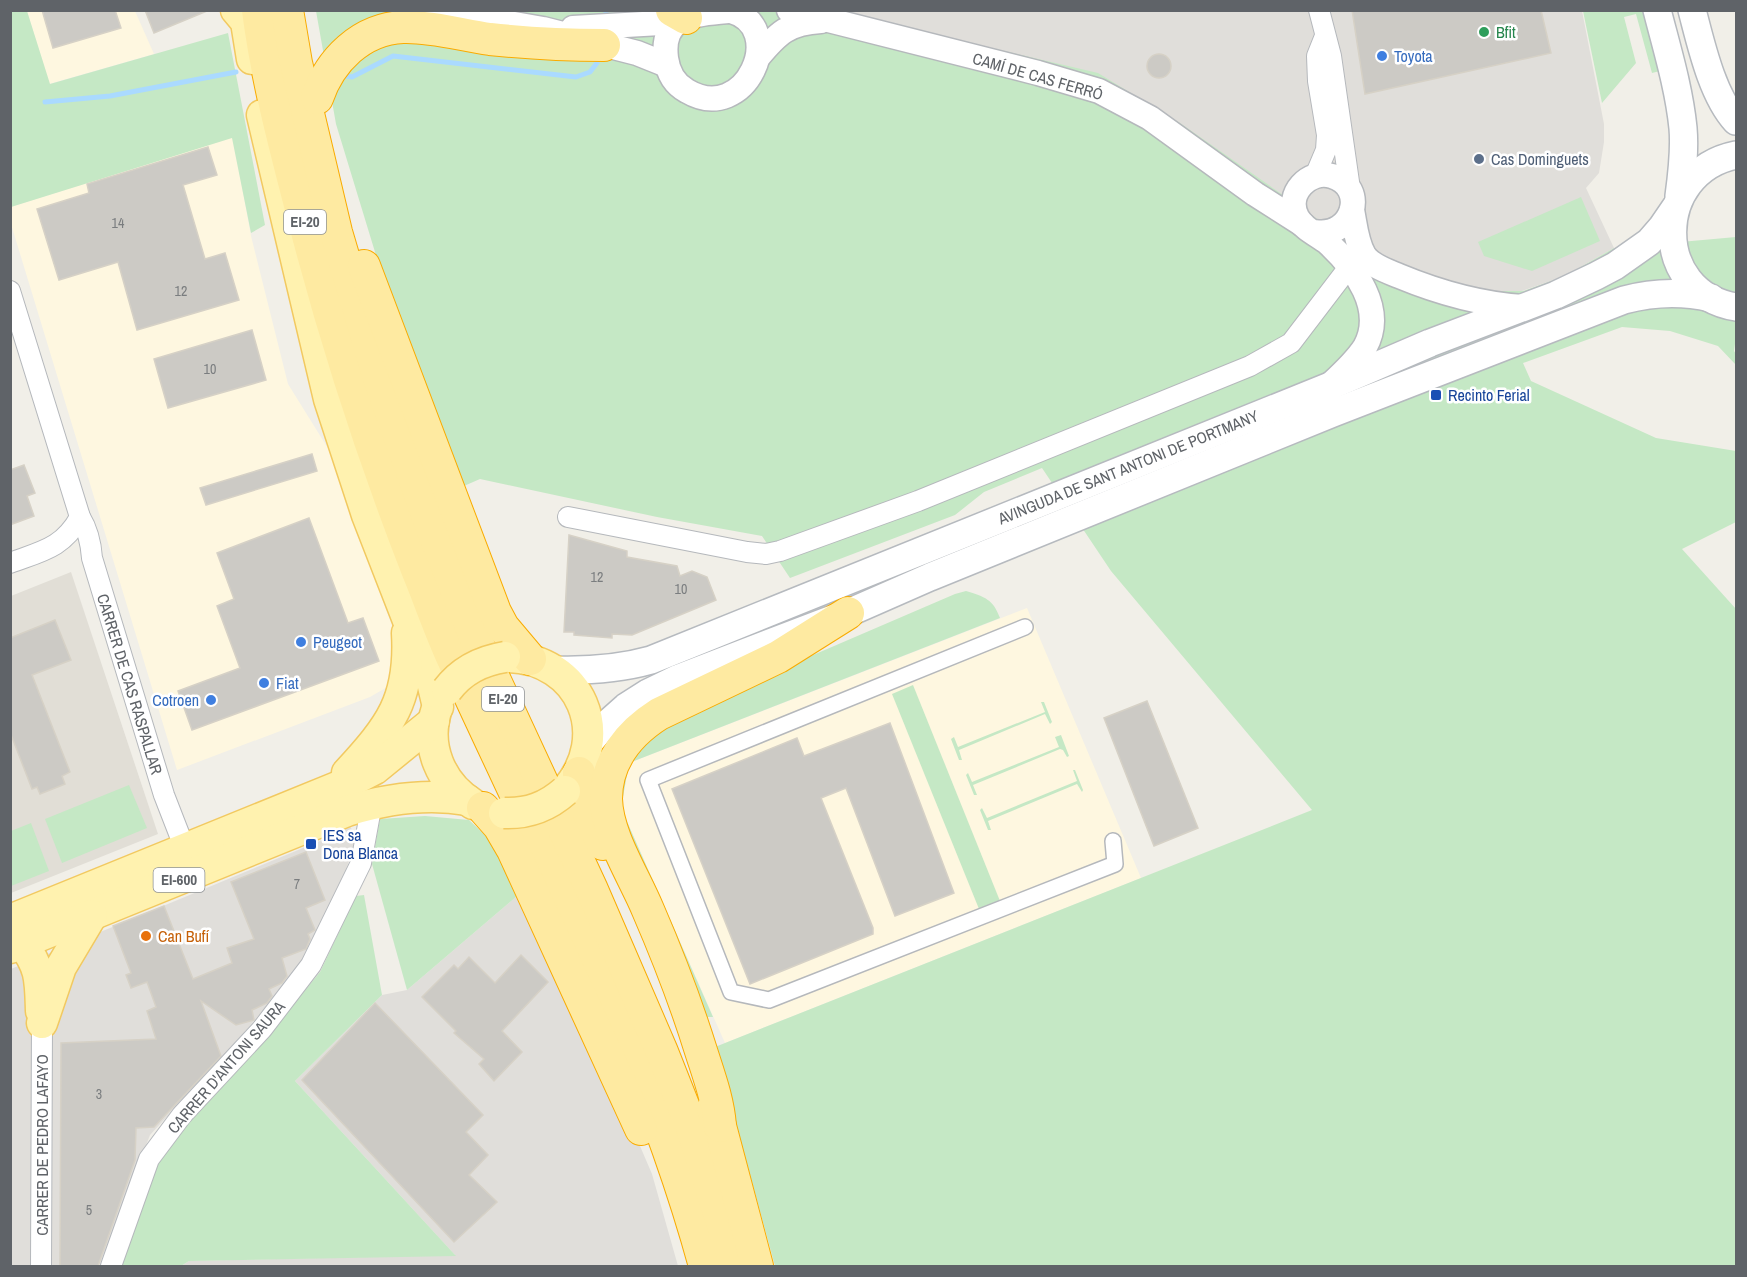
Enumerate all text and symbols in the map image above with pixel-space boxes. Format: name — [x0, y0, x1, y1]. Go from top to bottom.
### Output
place label: Bfit — [1496, 21, 1516, 43]
marker: Bfit — [1477, 25, 1491, 39]
place label: Toyota — [1394, 45, 1433, 67]
street label: CAMÍ DE CAS FERRÓ — [970, 47, 1106, 105]
marker: Toyota — [1375, 49, 1389, 63]
place label: Cas Dominguets — [1491, 148, 1589, 170]
marker: Cas Dominguets — [1472, 152, 1486, 166]
road number: EI-20 — [284, 210, 326, 234]
house number: 14 — [112, 214, 125, 232]
house number: 12 — [175, 282, 187, 300]
house number: 10 — [204, 360, 216, 378]
place label: Recinto Ferial — [1448, 384, 1530, 406]
marker: Recinto Ferial — [1429, 388, 1443, 402]
street label: AVINGUDA DE SANT ANTONI DE PORTMANY — [994, 404, 1262, 530]
house number: 12 — [591, 568, 603, 586]
house number: 10 — [675, 580, 687, 598]
street label: CARRER DE CAS RASPALLAR — [92, 591, 168, 778]
place label: Peugeot — [313, 631, 362, 653]
marker: Peugeot — [294, 635, 308, 649]
place label: Fiat — [276, 672, 299, 694]
marker: Fiat — [257, 676, 271, 690]
road number: EI-20 — [482, 687, 524, 711]
place label: Cotroen — [152, 689, 199, 711]
marker: Cotroen — [204, 693, 218, 707]
place label: IES sa Dona Blanca — [323, 824, 399, 864]
marker: IES sa Dona Blanca — [304, 837, 318, 851]
road number: EI-600 — [154, 868, 204, 892]
house number: 7 — [294, 875, 300, 893]
place label: Can Bufí — [158, 925, 209, 947]
marker: Can Bufí — [139, 929, 153, 943]
street label: CARRER D'ANTONI SAURA — [162, 996, 290, 1138]
street label: CARRER DE PEDRO LAFAYO — [31, 1054, 53, 1236]
house number: 3 — [96, 1085, 102, 1103]
house number: 5 — [86, 1201, 92, 1219]

